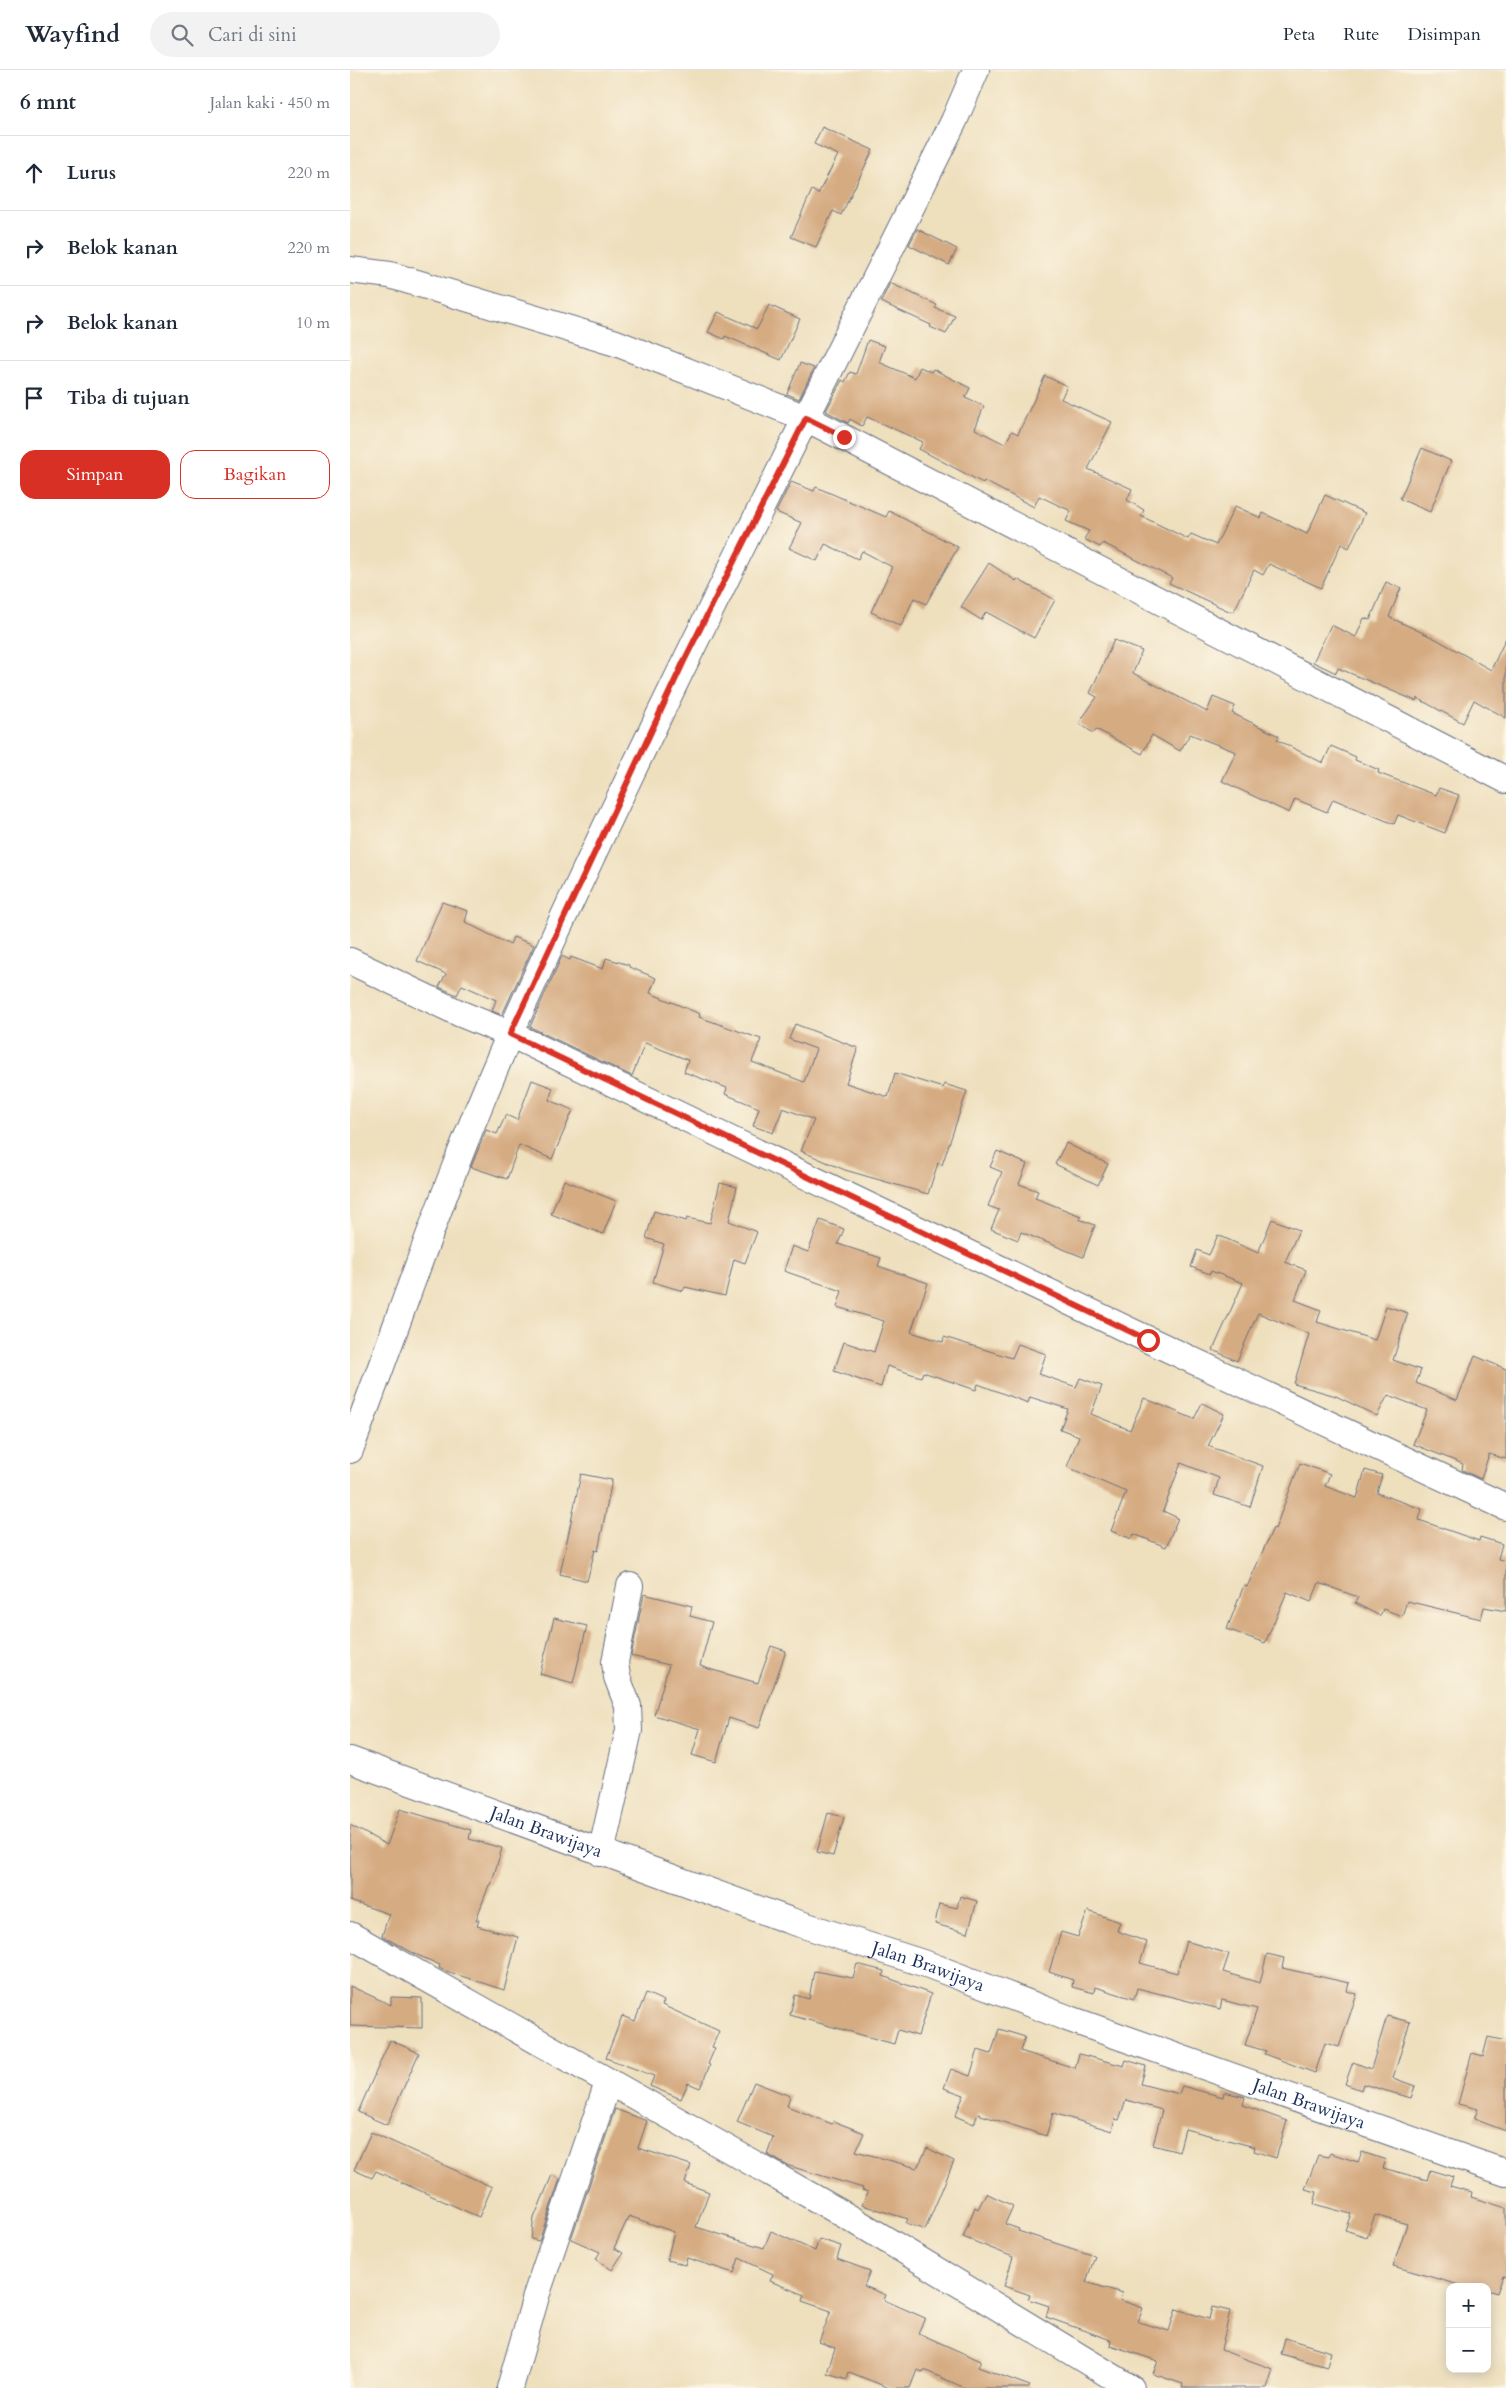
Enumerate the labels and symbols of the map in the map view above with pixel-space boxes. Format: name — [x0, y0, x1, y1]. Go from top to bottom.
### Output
route end — [833, 426, 856, 449]
route start — [1137, 1329, 1160, 1352]
street label: Jalan Brawijaya — [484, 1799, 606, 1864]
street label: Jalan Brawijaya — [866, 1934, 988, 1998]
street label: Jalan Brawijaya — [1247, 2071, 1369, 2135]

